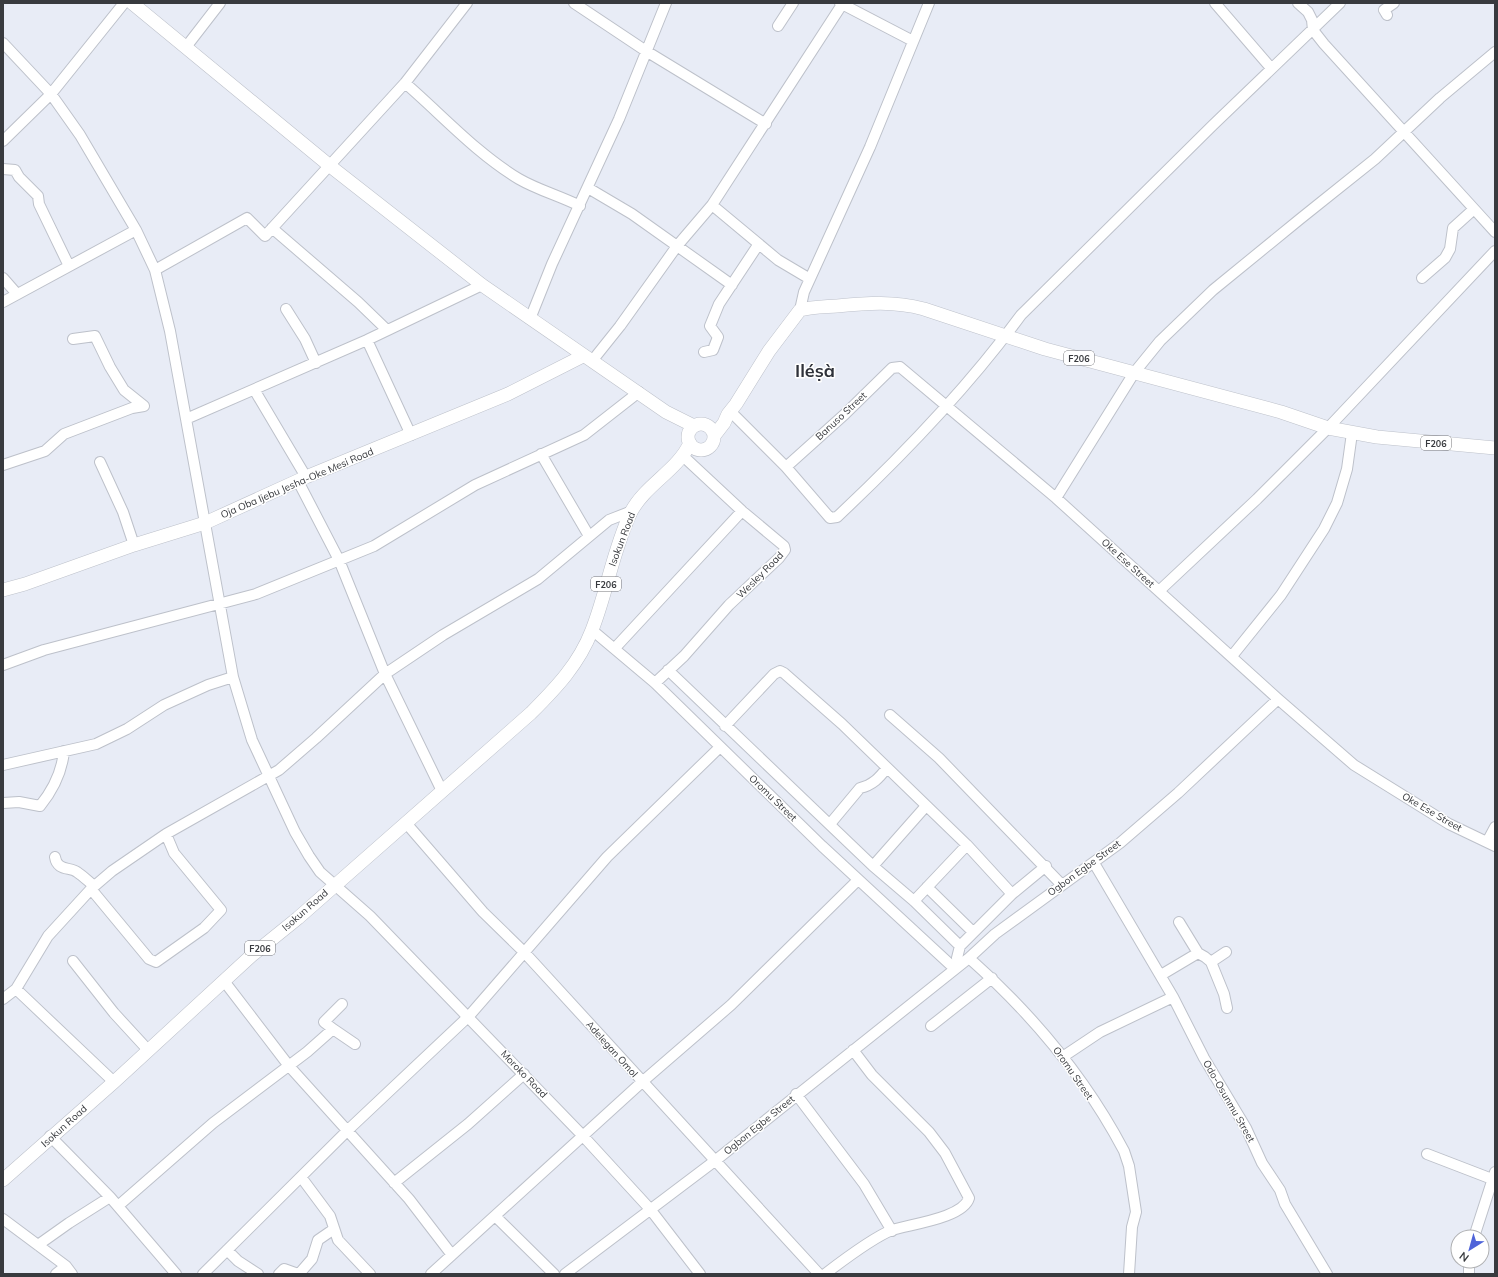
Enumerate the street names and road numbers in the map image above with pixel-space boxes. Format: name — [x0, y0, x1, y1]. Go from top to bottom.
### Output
road number: F206 — [1064, 351, 1094, 365]
street label: Banuso Street — [813, 389, 870, 443]
road number: F206 — [1421, 436, 1451, 450]
street label: Oja Oba Ijebu Jesha-Oke Mesi Road — [219, 445, 375, 521]
street label: Isokun Road — [606, 510, 638, 568]
street label: Oke Ese Street — [1099, 536, 1158, 591]
street label: Wesley Road — [734, 549, 786, 601]
road number: F206 — [591, 577, 621, 591]
street label: Oromu Street — [746, 772, 800, 824]
street label: Oke Ese Street — [1400, 790, 1465, 835]
street label: Ogbon Egbe Street — [1045, 837, 1124, 899]
street label: Isokun Road — [279, 886, 331, 934]
road number: F206 — [245, 941, 275, 955]
street label: Adelegan Omol — [583, 1018, 641, 1080]
street label: Oromu Street — [1050, 1044, 1096, 1102]
street label: Moroko Road — [498, 1047, 550, 1101]
street label: Odo-Osunmu Street — [1200, 1057, 1258, 1145]
street label: Ogbon Egbe Street — [721, 1092, 797, 1158]
street label: Isokun Road — [38, 1102, 90, 1150]

